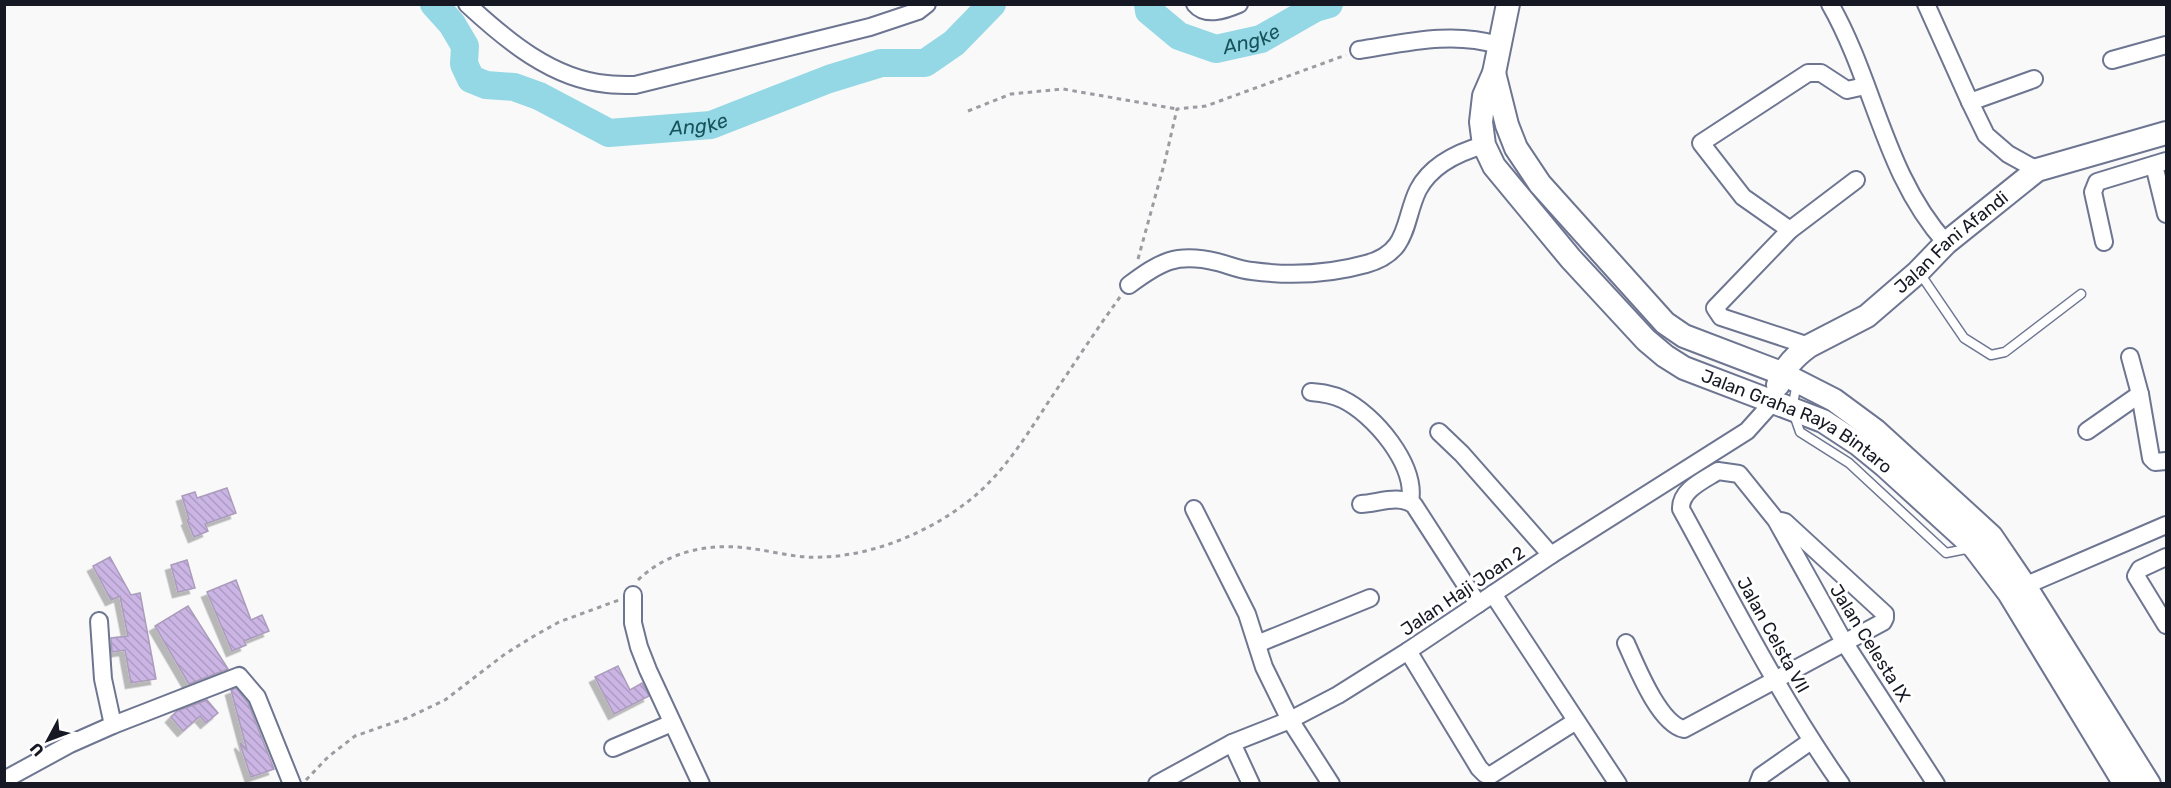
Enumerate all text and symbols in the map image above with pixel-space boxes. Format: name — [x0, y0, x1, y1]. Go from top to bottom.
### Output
water label: Angke — [1220, 19, 1284, 59]
water label: Angke — [668, 108, 731, 140]
street label: Jalan Fani Afandi — [1890, 187, 2013, 298]
street label: Jalan Graha Raya Bintaro — [1698, 365, 1897, 478]
street label: Jalan Haji Joan 2 — [1397, 541, 1529, 641]
street label: Jalan Celsta VII — [1732, 573, 1814, 697]
street label: Jalan Celesta IX — [1825, 580, 1915, 706]
north arrow — [18, 710, 78, 770]
text: U — [26, 739, 48, 760]

